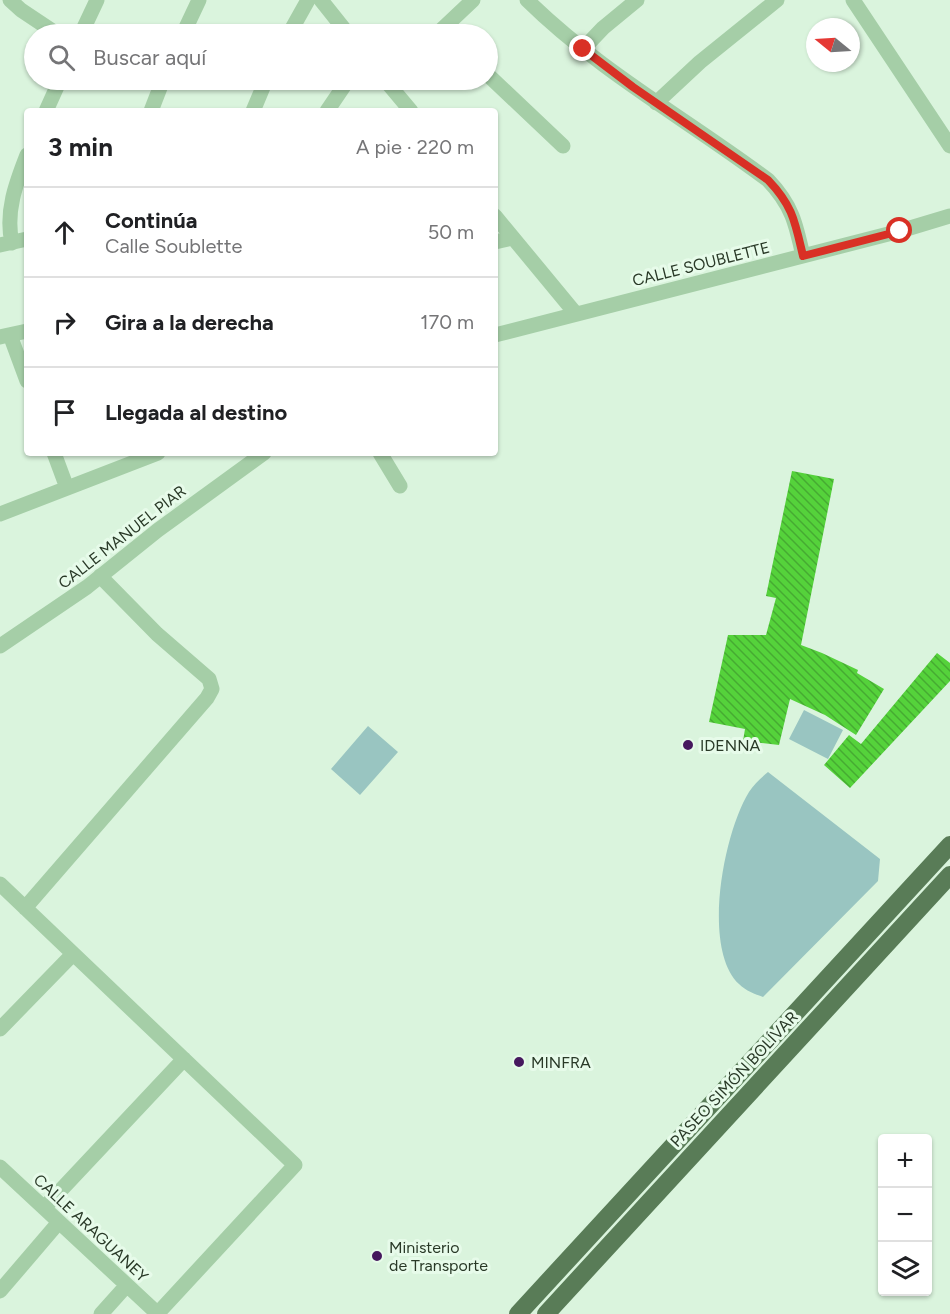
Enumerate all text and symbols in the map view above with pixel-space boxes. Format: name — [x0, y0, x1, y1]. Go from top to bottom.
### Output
north arrow — [806, 18, 860, 72]
search box — [24, 24, 498, 90]
route end — [569, 35, 595, 61]
icon: search — [45, 41, 78, 74]
text: Buscar aquí — [93, 44, 206, 71]
text: 3 min — [48, 131, 113, 163]
text: A pie · 220 m — [356, 135, 474, 159]
text: Continúa — [105, 207, 198, 234]
icon: ahead — [48, 216, 81, 249]
route start — [886, 217, 912, 243]
text: 50 m — [428, 220, 474, 244]
text: Calle Soublette — [105, 234, 242, 258]
street label: CALLE SOUBLETTE — [630, 238, 772, 290]
icon: right — [48, 306, 81, 339]
text: Gira a la derecha — [105, 309, 274, 336]
text: 170 m — [420, 310, 474, 334]
icon: arrive — [48, 396, 81, 429]
text: Llegada al destino — [105, 399, 287, 426]
street label: CALLE MANUEL PIAR — [54, 481, 190, 593]
place label: IDENNA — [700, 736, 761, 755]
marker: IDENNA — [681, 738, 695, 752]
street label: PASEO SIMÓN BOLÍVAR — [666, 1007, 802, 1151]
place label: MINFRA — [531, 1053, 591, 1072]
marker: MINFRA — [512, 1055, 526, 1069]
map controls — [878, 1134, 932, 1296]
button: + — [878, 1134, 932, 1188]
street label: CALLE ARAGUANEY — [30, 1170, 152, 1286]
button: − — [878, 1188, 932, 1242]
place label: Ministerio de Transporte — [389, 1238, 488, 1275]
button: layers — [878, 1242, 932, 1296]
marker: Ministerio de Transporte — [370, 1249, 384, 1263]

